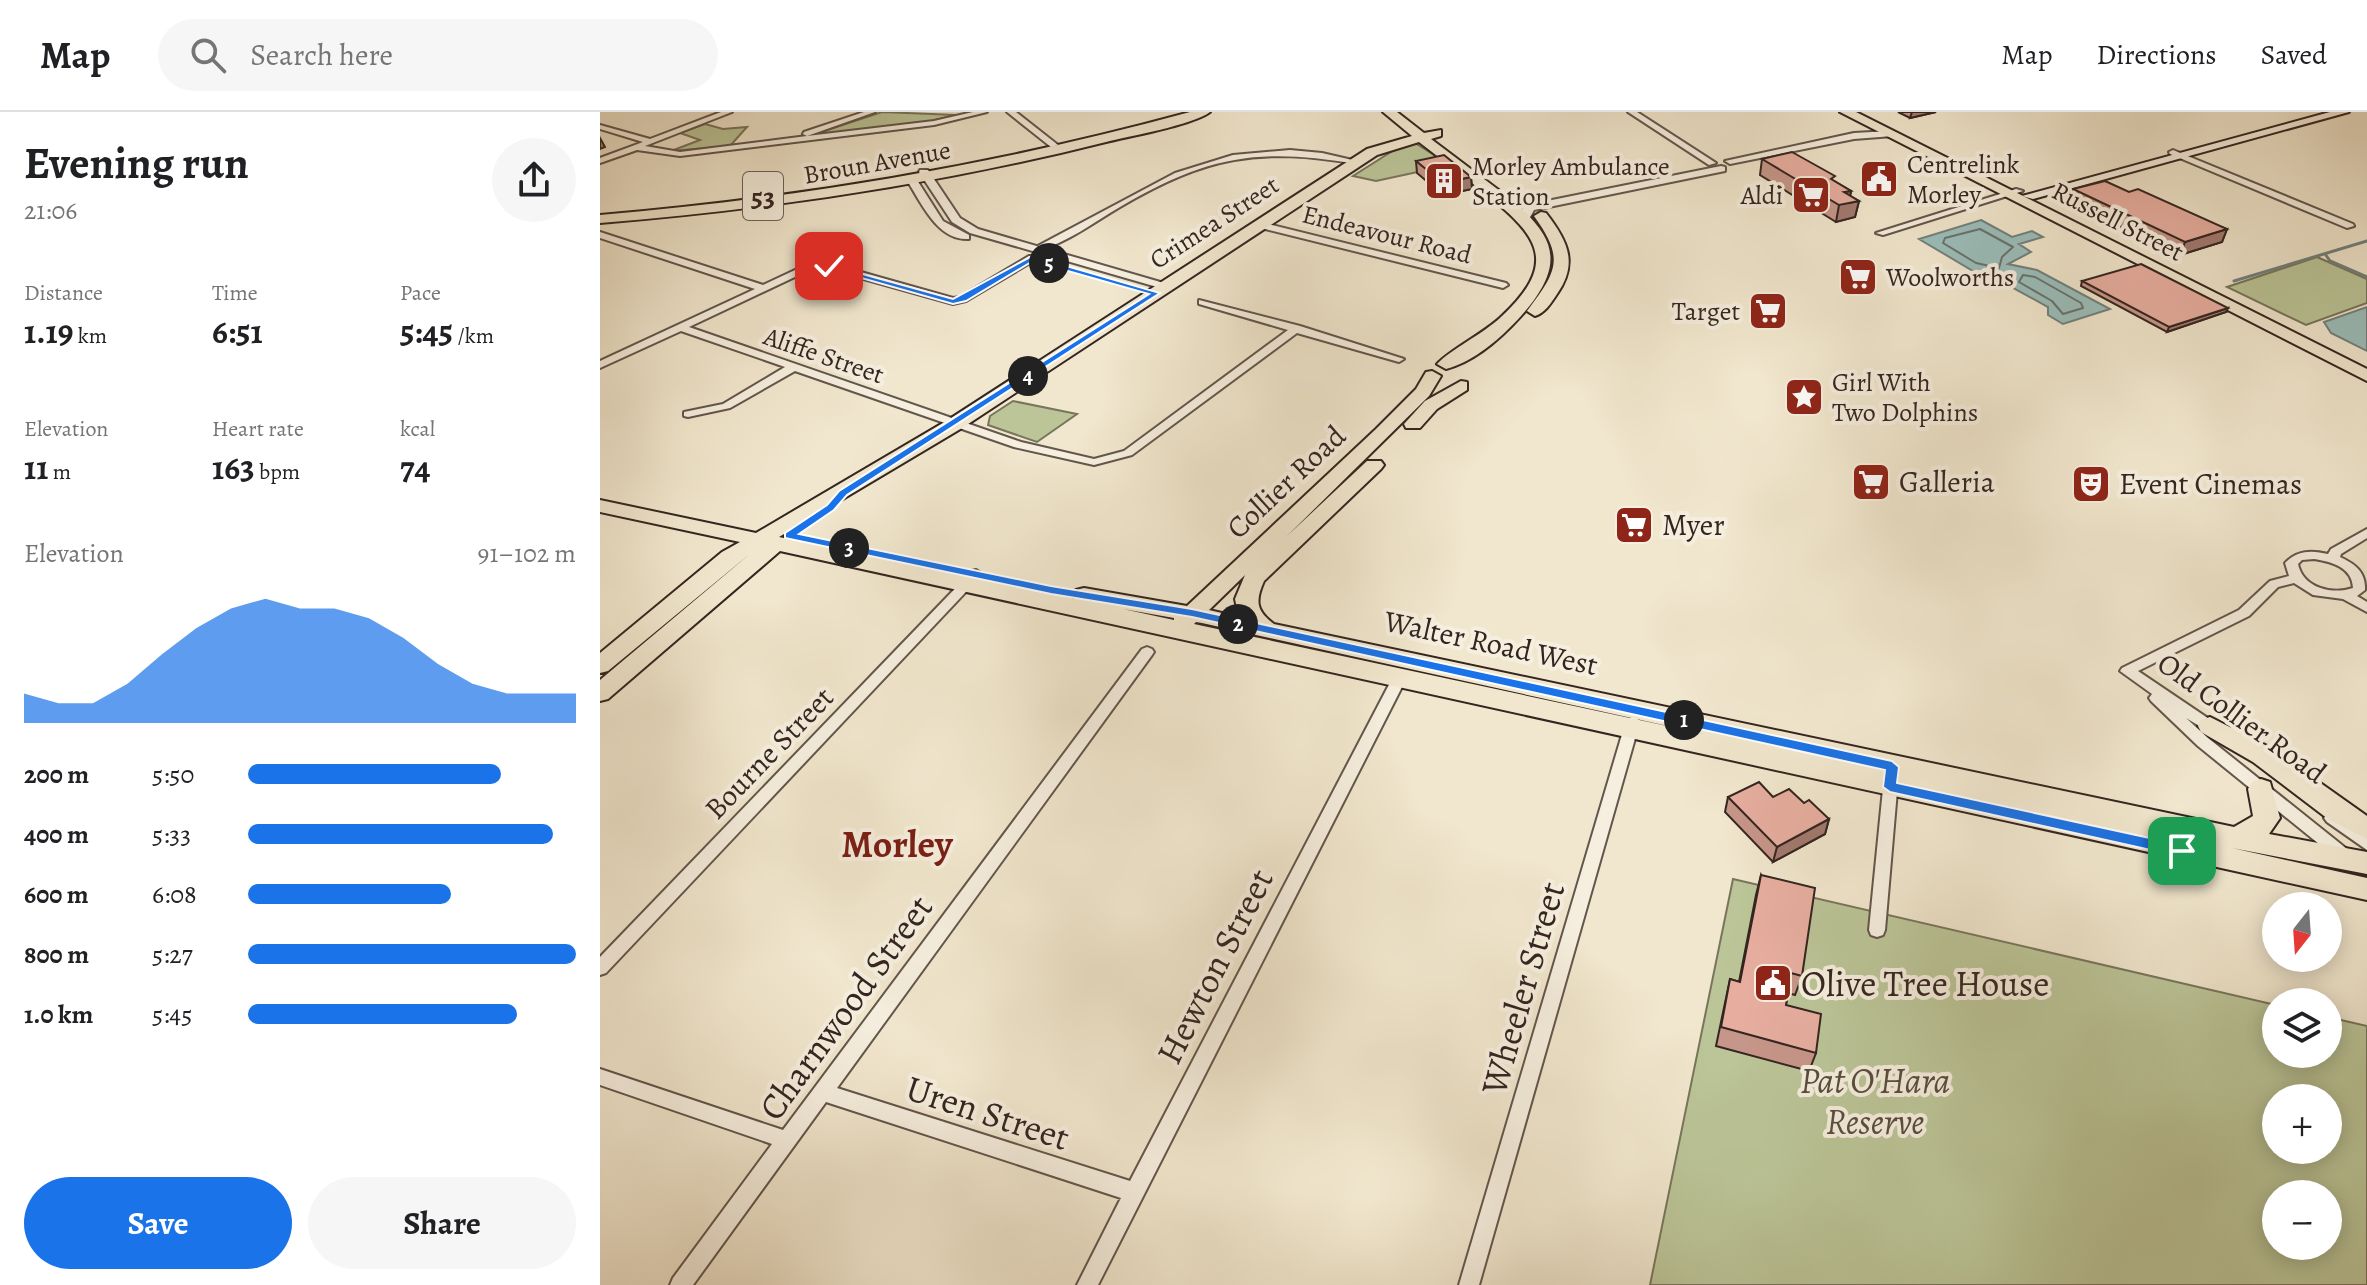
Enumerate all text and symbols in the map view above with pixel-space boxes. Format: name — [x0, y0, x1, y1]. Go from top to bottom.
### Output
search box — [158, 19, 718, 91]
text: Map — [40, 29, 110, 81]
icon: search — [186, 33, 230, 77]
text: Search here — [250, 35, 393, 75]
text: Map — [2001, 36, 2052, 74]
text: Directions — [2096, 36, 2217, 74]
text: Saved — [2261, 36, 2327, 74]
street label: Broun Avenue — [801, 132, 953, 193]
text: Evening run — [24, 133, 249, 193]
button: share — [492, 138, 576, 222]
place label: Centrelink Morley — [1907, 147, 2020, 212]
place label: Morley Ambulance Station — [1472, 149, 1670, 214]
public building icon: Centrelink Morley — [1858, 158, 1900, 200]
building icon: Morley Ambulance Station — [1423, 160, 1465, 202]
street label: Crimea Street — [1143, 167, 1286, 277]
road number: 53 — [743, 172, 783, 220]
street label: Russell Street — [2046, 173, 2190, 270]
supermarket icon: Aldi — [1790, 174, 1832, 216]
place label: Aldi — [1740, 178, 1783, 213]
text: 21:06 — [24, 193, 77, 228]
street label: Endeavour Road — [1298, 197, 1475, 272]
pin — [795, 232, 863, 300]
pin: 5 — [1029, 243, 1069, 283]
icon: check — [807, 244, 851, 288]
text: 5 — [1044, 248, 1054, 278]
supermarket icon: Woolworths — [1837, 256, 1879, 298]
place label: Woolworths — [1885, 260, 2014, 295]
text: Distance — [24, 278, 103, 308]
text: Time — [212, 278, 258, 308]
text: Pace — [400, 278, 441, 308]
supermarket icon: Target — [1747, 290, 1789, 332]
place label: Target — [1672, 294, 1740, 329]
text: 1.19 — [24, 308, 73, 355]
text: 6:51 — [212, 308, 263, 355]
text: 5:45 — [400, 308, 453, 355]
street label: Aliffe Street — [758, 318, 889, 393]
text: km — [73, 321, 107, 351]
text: /km — [453, 321, 494, 351]
pin: 4 — [1008, 356, 1048, 396]
text: 4 — [1023, 361, 1033, 391]
place label: Girl With Two Dolphins — [1832, 365, 1978, 430]
place icon: Girl With Two Dolphins — [1783, 376, 1825, 418]
text: Elevation — [24, 414, 108, 444]
text: Heart rate — [212, 414, 304, 444]
text: kcal — [400, 414, 435, 444]
street label: Collier Road — [1218, 416, 1355, 548]
text: 11 — [24, 444, 48, 491]
text: 163 — [212, 444, 255, 491]
text: 74 — [400, 444, 431, 491]
text: m — [48, 457, 71, 487]
text: bpm — [255, 457, 300, 487]
supermarket icon: Galleria — [1850, 461, 1892, 503]
place label: Galleria — [1899, 462, 1995, 502]
theatre icon: Event Cinemas — [2070, 463, 2112, 505]
place label: Event Cinemas — [2119, 464, 2302, 504]
supermarket icon: Myer — [1613, 504, 1655, 546]
place label: Myer — [1662, 505, 1725, 545]
pin: 3 — [829, 528, 869, 568]
text: 3 — [844, 533, 854, 563]
text: Elevation — [24, 536, 124, 571]
text: 91–102 m — [478, 536, 576, 571]
street label: Walter Road West — [1380, 601, 1601, 685]
pin: 2 — [1218, 604, 1258, 644]
text: 2 — [1233, 609, 1243, 639]
street label: Old Collier Road — [2149, 643, 2335, 793]
street label: Bourne Street — [696, 678, 842, 828]
pin: 1 — [1664, 700, 1704, 740]
text: 1 — [1680, 705, 1688, 735]
text: 200 m — [24, 757, 89, 792]
text: 5:50 — [152, 757, 194, 792]
text: 400 m — [24, 817, 89, 852]
text: 5:33 — [152, 817, 191, 852]
pin — [2148, 817, 2216, 885]
district label: Morley — [841, 818, 954, 870]
icon: arrive — [2160, 829, 2204, 873]
street label: Hewton Street — [1144, 860, 1285, 1072]
street label: Wheeler Street — [1468, 876, 1576, 1101]
text: 600 m — [24, 877, 89, 912]
text: 6:08 — [152, 877, 197, 912]
street label: Charnwood Street — [747, 885, 944, 1130]
north arrow — [2262, 892, 2342, 972]
map controls — [2262, 892, 2342, 1260]
text: 800 m — [24, 937, 89, 972]
text: 5:27 — [152, 937, 193, 972]
place label: Olive Tree House — [1801, 959, 2049, 1008]
public building icon: Olive Tree House — [1752, 962, 1794, 1004]
button: layers — [2262, 988, 2342, 1068]
text: 1.0 km — [24, 997, 93, 1032]
text: 5:45 — [152, 997, 192, 1032]
park label: Pat O'Hara Reserve — [1800, 1056, 1950, 1146]
street label: Uren Street — [900, 1063, 1076, 1162]
button: + — [2262, 1084, 2342, 1164]
button: Save — [24, 1177, 292, 1269]
button: Share — [308, 1177, 576, 1269]
button: − — [2262, 1180, 2342, 1260]

